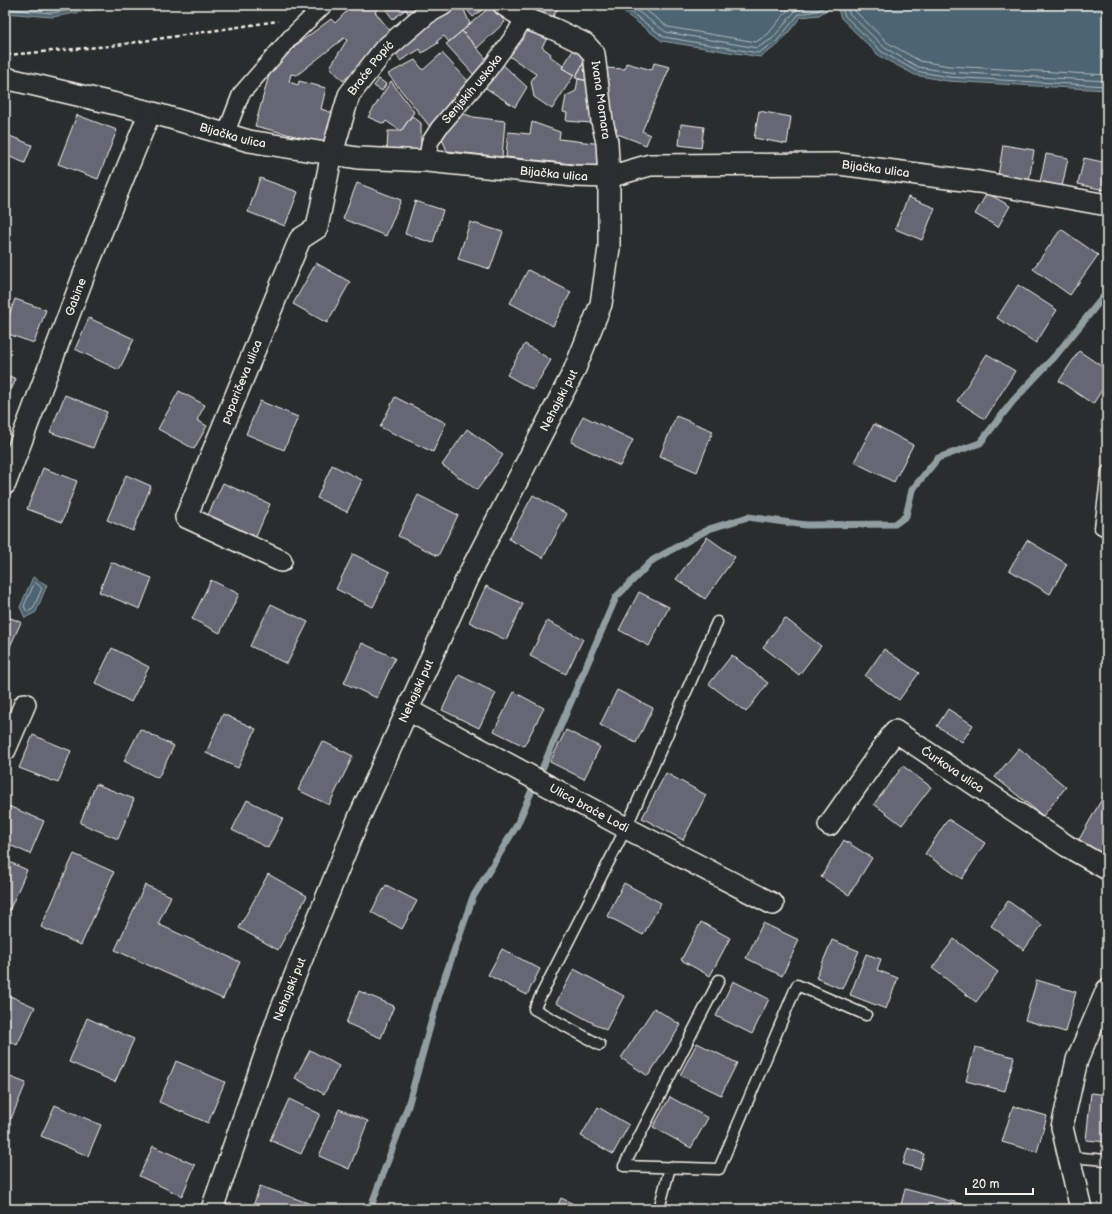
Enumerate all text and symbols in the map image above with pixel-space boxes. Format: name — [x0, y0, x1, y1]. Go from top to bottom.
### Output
street label: Braće Popić — [344, 37, 398, 99]
street label: Senjskih uskoka — [439, 51, 506, 127]
street label: Ivana Mornara — [588, 60, 613, 140]
street label: Bijačka ulica — [198, 120, 267, 152]
street label: Bijačka ulica — [841, 157, 911, 181]
street label: Bijačka ulica — [519, 164, 588, 184]
street label: Gabine — [62, 276, 90, 318]
street label: poparičeva ulica — [218, 337, 266, 426]
street label: Nehajski put — [537, 367, 582, 434]
street label: Nehajski put — [396, 657, 437, 725]
street label: Ćurkova ulica — [918, 742, 987, 797]
street label: Ulica braće Lodi — [547, 781, 631, 836]
street label: Nehajski put — [270, 955, 310, 1023]
scale bar — [966, 1170, 1033, 1196]
text: 20 m — [972, 1177, 999, 1192]

